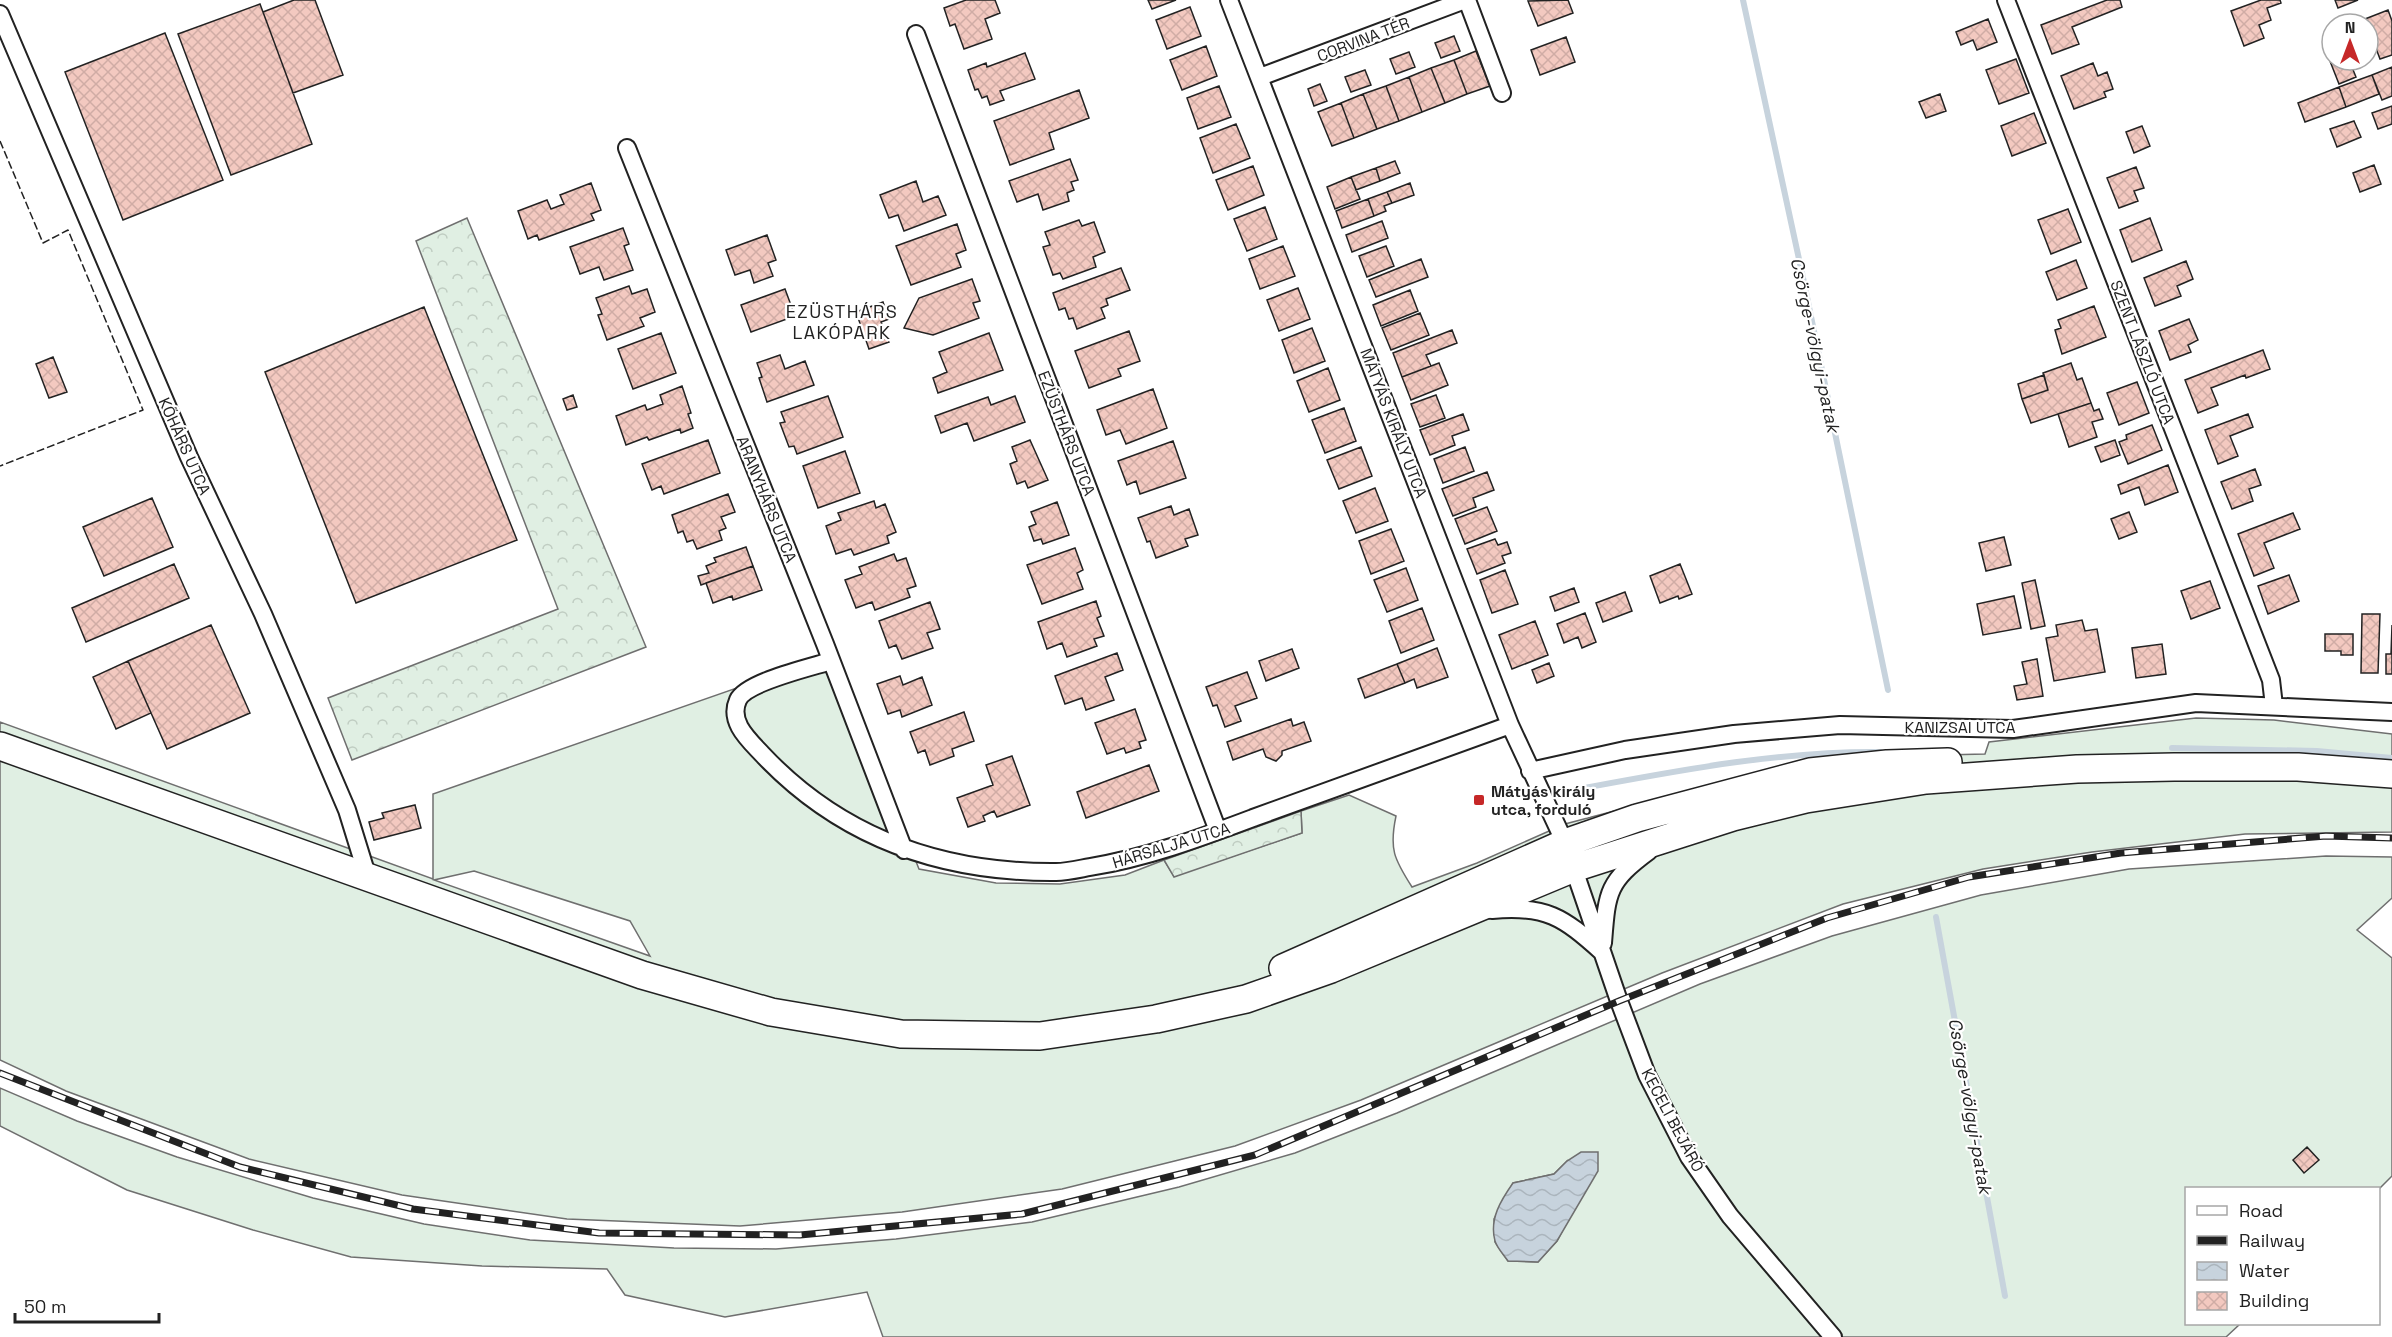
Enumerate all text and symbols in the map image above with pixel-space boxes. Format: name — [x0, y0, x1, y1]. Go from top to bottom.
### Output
street label: CORVINA TÉR — [1314, 12, 1412, 67]
north arrow — [2320, 12, 2380, 72]
text: N — [2345, 17, 2355, 38]
water label: Csörge-völgyi-patak — [1786, 255, 1846, 437]
street label: SZENT LÁSZLÓ UTCA — [2105, 277, 2180, 427]
district label: EZÜSTHÁRS LAKÓPARK — [786, 300, 898, 344]
street label: MÁTYÁS KIRÁLY UTCA — [1355, 345, 1432, 501]
street label: EZÜSTHÁRS UTCA — [1033, 368, 1100, 499]
street label: KŐHÁRS UTCA — [154, 394, 215, 498]
street label: ARANYHÁRS UTCA — [732, 433, 802, 566]
street label: KANIZSAI UTCA — [1904, 717, 2016, 738]
place label: Mátyás király utca, forduló — [1491, 781, 1595, 820]
marker: Mátyás király utca, forduló — [1472, 793, 1486, 807]
street label: HÁRSALJA UTCA — [1110, 818, 1233, 873]
water label: Csörge-völgyi-patak — [1944, 1016, 1998, 1198]
street label: KECELI BEJÁRÓ — [1636, 1065, 1709, 1176]
legend — [2185, 1187, 2380, 1325]
text: Road — [2239, 1199, 2283, 1222]
text: Railway — [2239, 1229, 2305, 1252]
text: Water — [2239, 1259, 2290, 1282]
scale bar — [15, 1286, 159, 1324]
text: Building — [2239, 1289, 2309, 1312]
text: 50 m — [24, 1295, 66, 1318]

